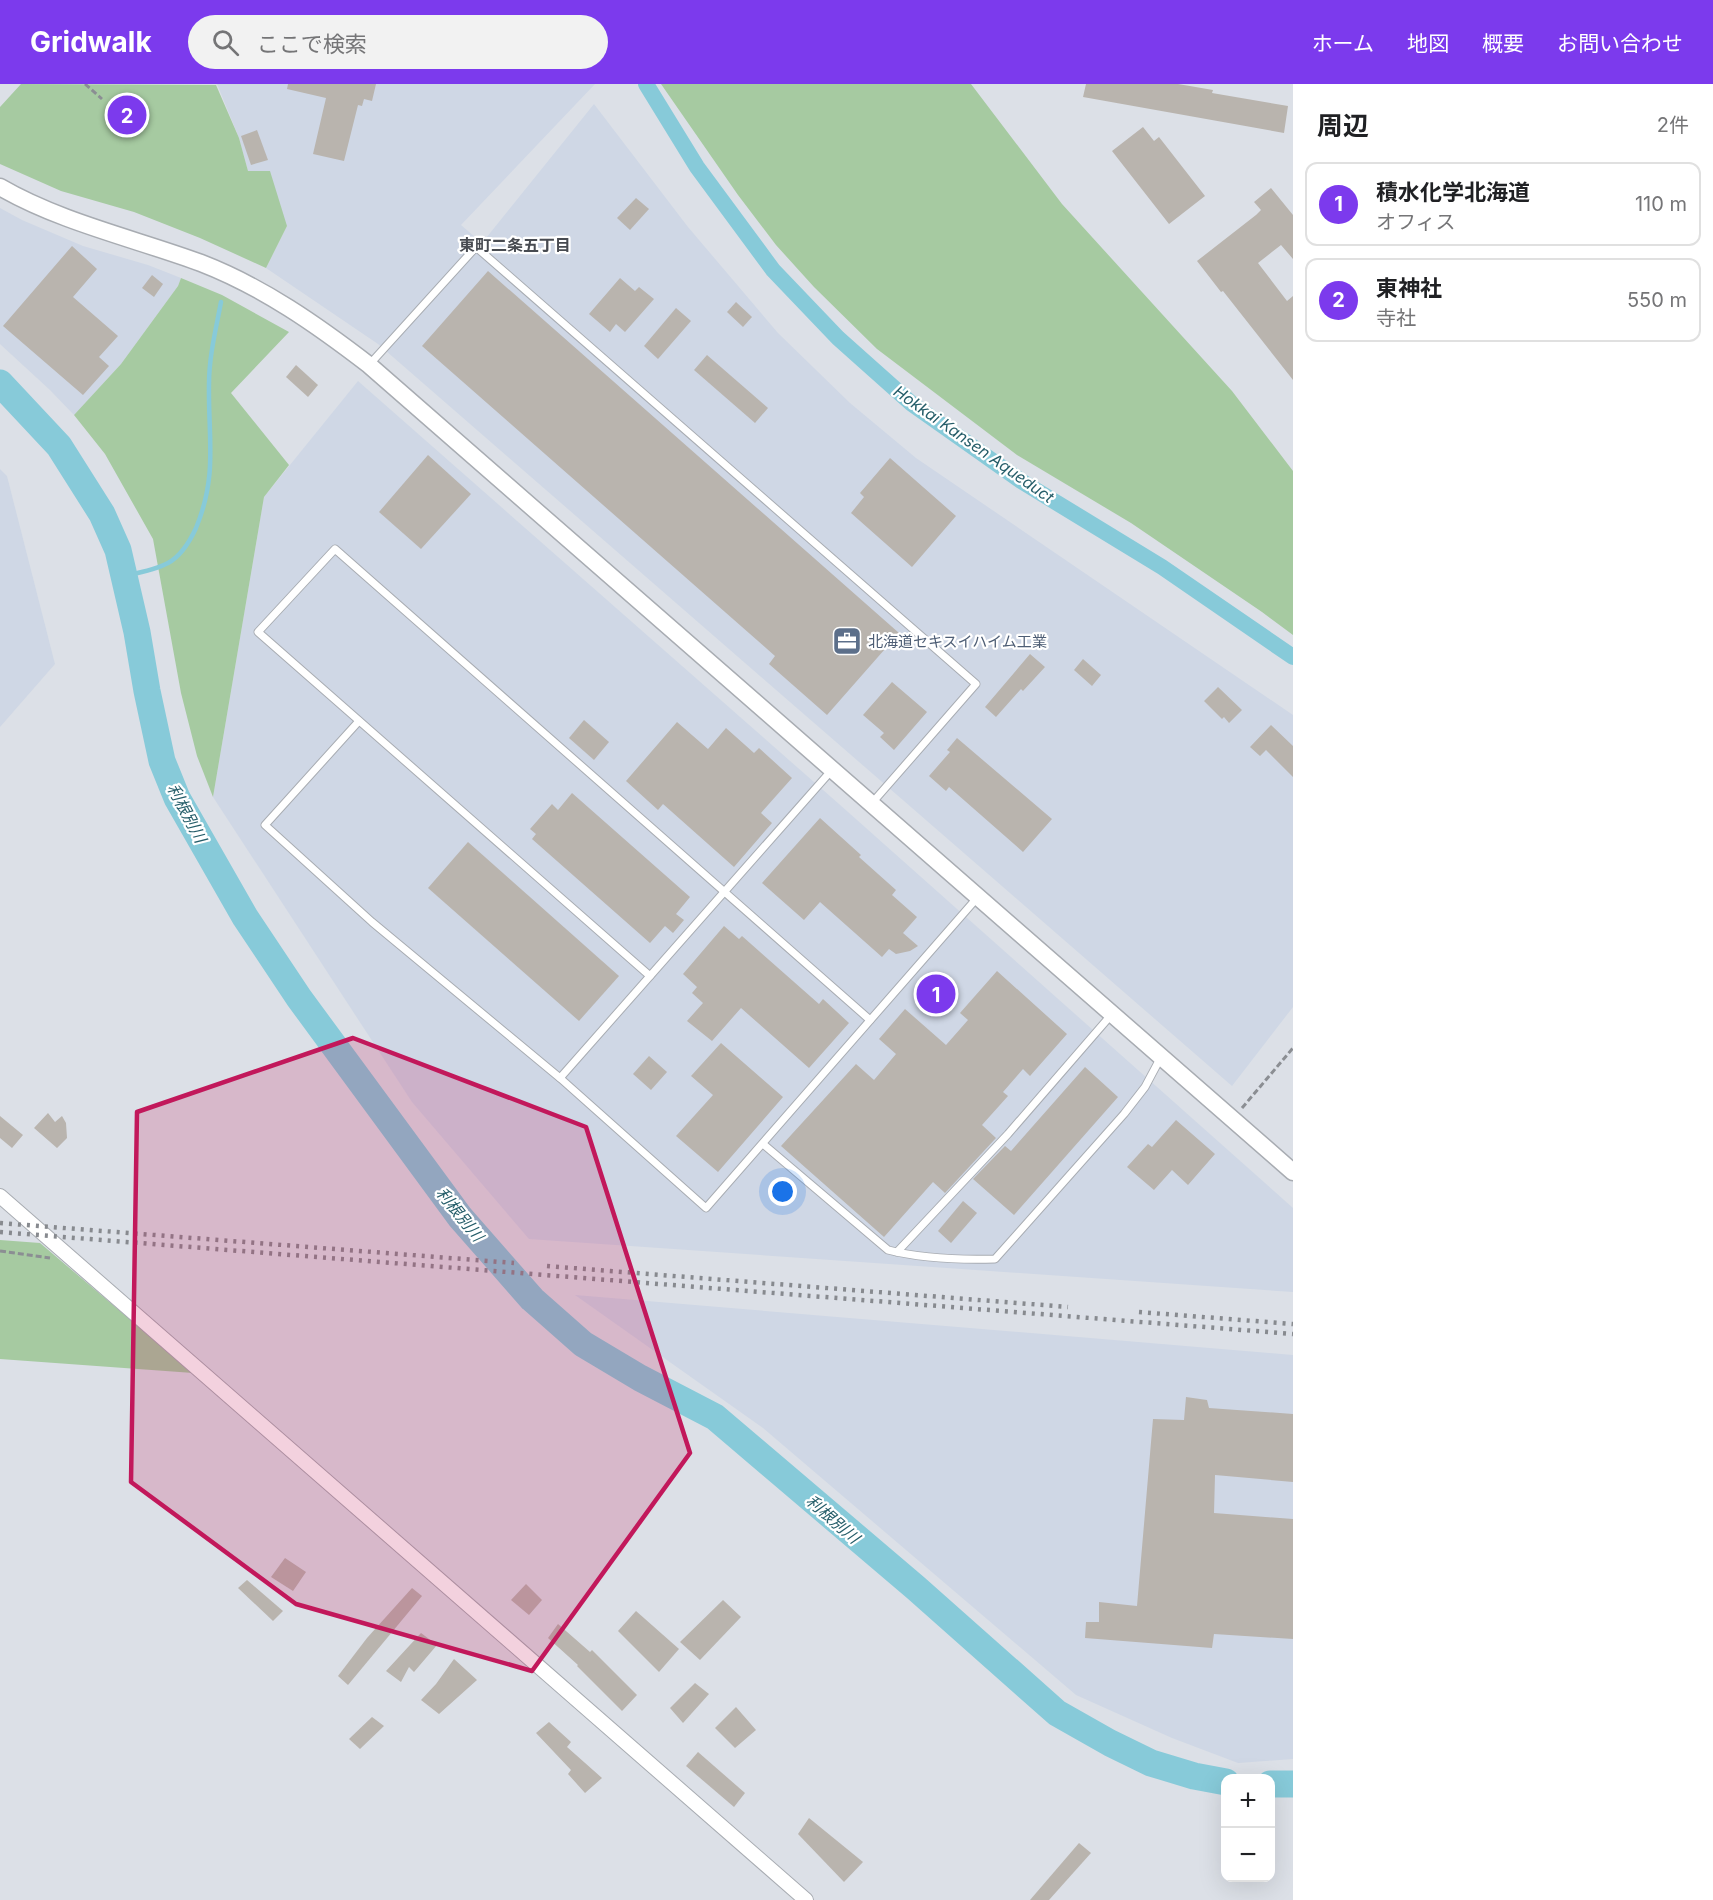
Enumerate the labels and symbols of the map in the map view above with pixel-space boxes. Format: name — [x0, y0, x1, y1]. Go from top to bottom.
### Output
pin: 2 — [108, 93, 146, 138]
district label: 東町二条五丁目 — [459, 235, 571, 255]
water label: Hokkai Kansen Aqueduct — [890, 381, 1059, 507]
office icon: 北海道セキスイハイム工業 — [831, 625, 863, 657]
place label: 北海道セキスイハイム工業 — [868, 632, 1047, 651]
water label: 利根別川 — [163, 780, 212, 848]
pin: 1 — [916, 972, 956, 1016]
your location — [768, 1177, 797, 1206]
water label: 利根別川 — [432, 1183, 489, 1247]
water label: 利根別川 — [802, 1490, 865, 1549]

